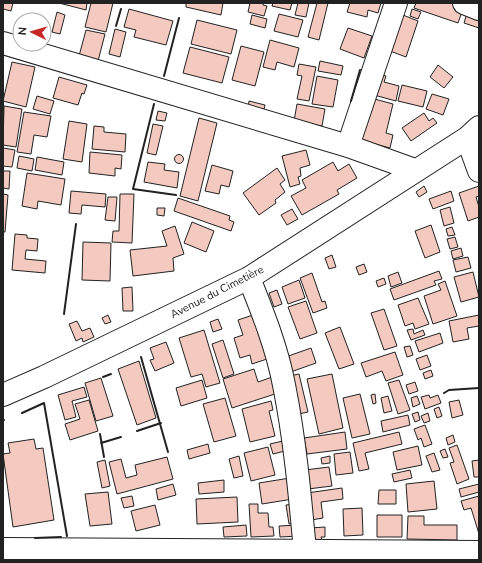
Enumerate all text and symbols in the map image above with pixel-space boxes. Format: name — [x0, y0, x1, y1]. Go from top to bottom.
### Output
north arrow — [12, 12, 52, 52]
text: N — [15, 26, 30, 36]
street label: Avenue du Cimetière — [168, 262, 266, 322]

